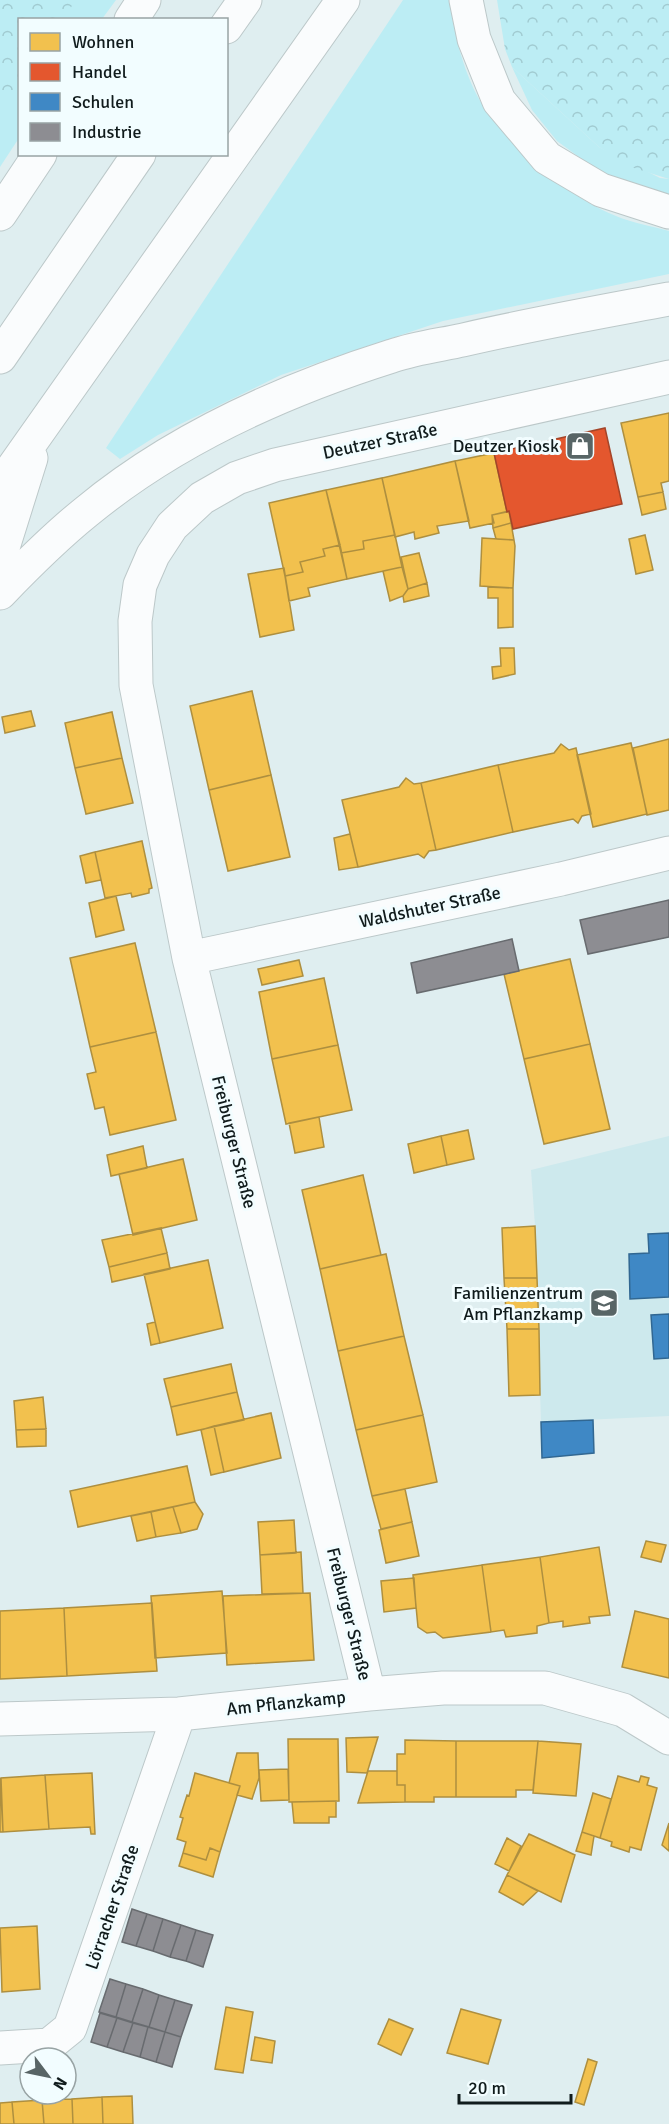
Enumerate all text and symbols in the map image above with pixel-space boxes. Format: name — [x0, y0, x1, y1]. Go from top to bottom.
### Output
legend — [18, 18, 228, 156]
text: Wohnen — [72, 31, 134, 53]
text: Handel — [72, 61, 127, 83]
text: Schulen — [72, 91, 134, 113]
text: Industrie — [72, 121, 142, 143]
street label: Deutzer Straße — [321, 418, 439, 464]
shop icon: Deutzer Kiosk — [564, 430, 596, 462]
place label: Deutzer Kiosk — [453, 435, 559, 457]
street label: Waldshuter Straße — [357, 881, 503, 933]
street label: Freiburger Straße — [207, 1073, 261, 1211]
place label: Familienzentrum Am Pflanzkamp — [453, 1282, 583, 1325]
school or university icon: Familienzentrum Am Pflanzkamp — [588, 1287, 620, 1319]
street label: Freiburger Straße — [322, 1545, 376, 1683]
street label: Am Pflanzkamp — [225, 1686, 347, 1720]
street label: Lörracher Straße — [80, 1842, 144, 1972]
north arrow — [18, 2046, 78, 2106]
scale bar — [459, 2067, 572, 2105]
text: N — [48, 2073, 71, 2093]
text: 20 m — [468, 2077, 506, 2099]

